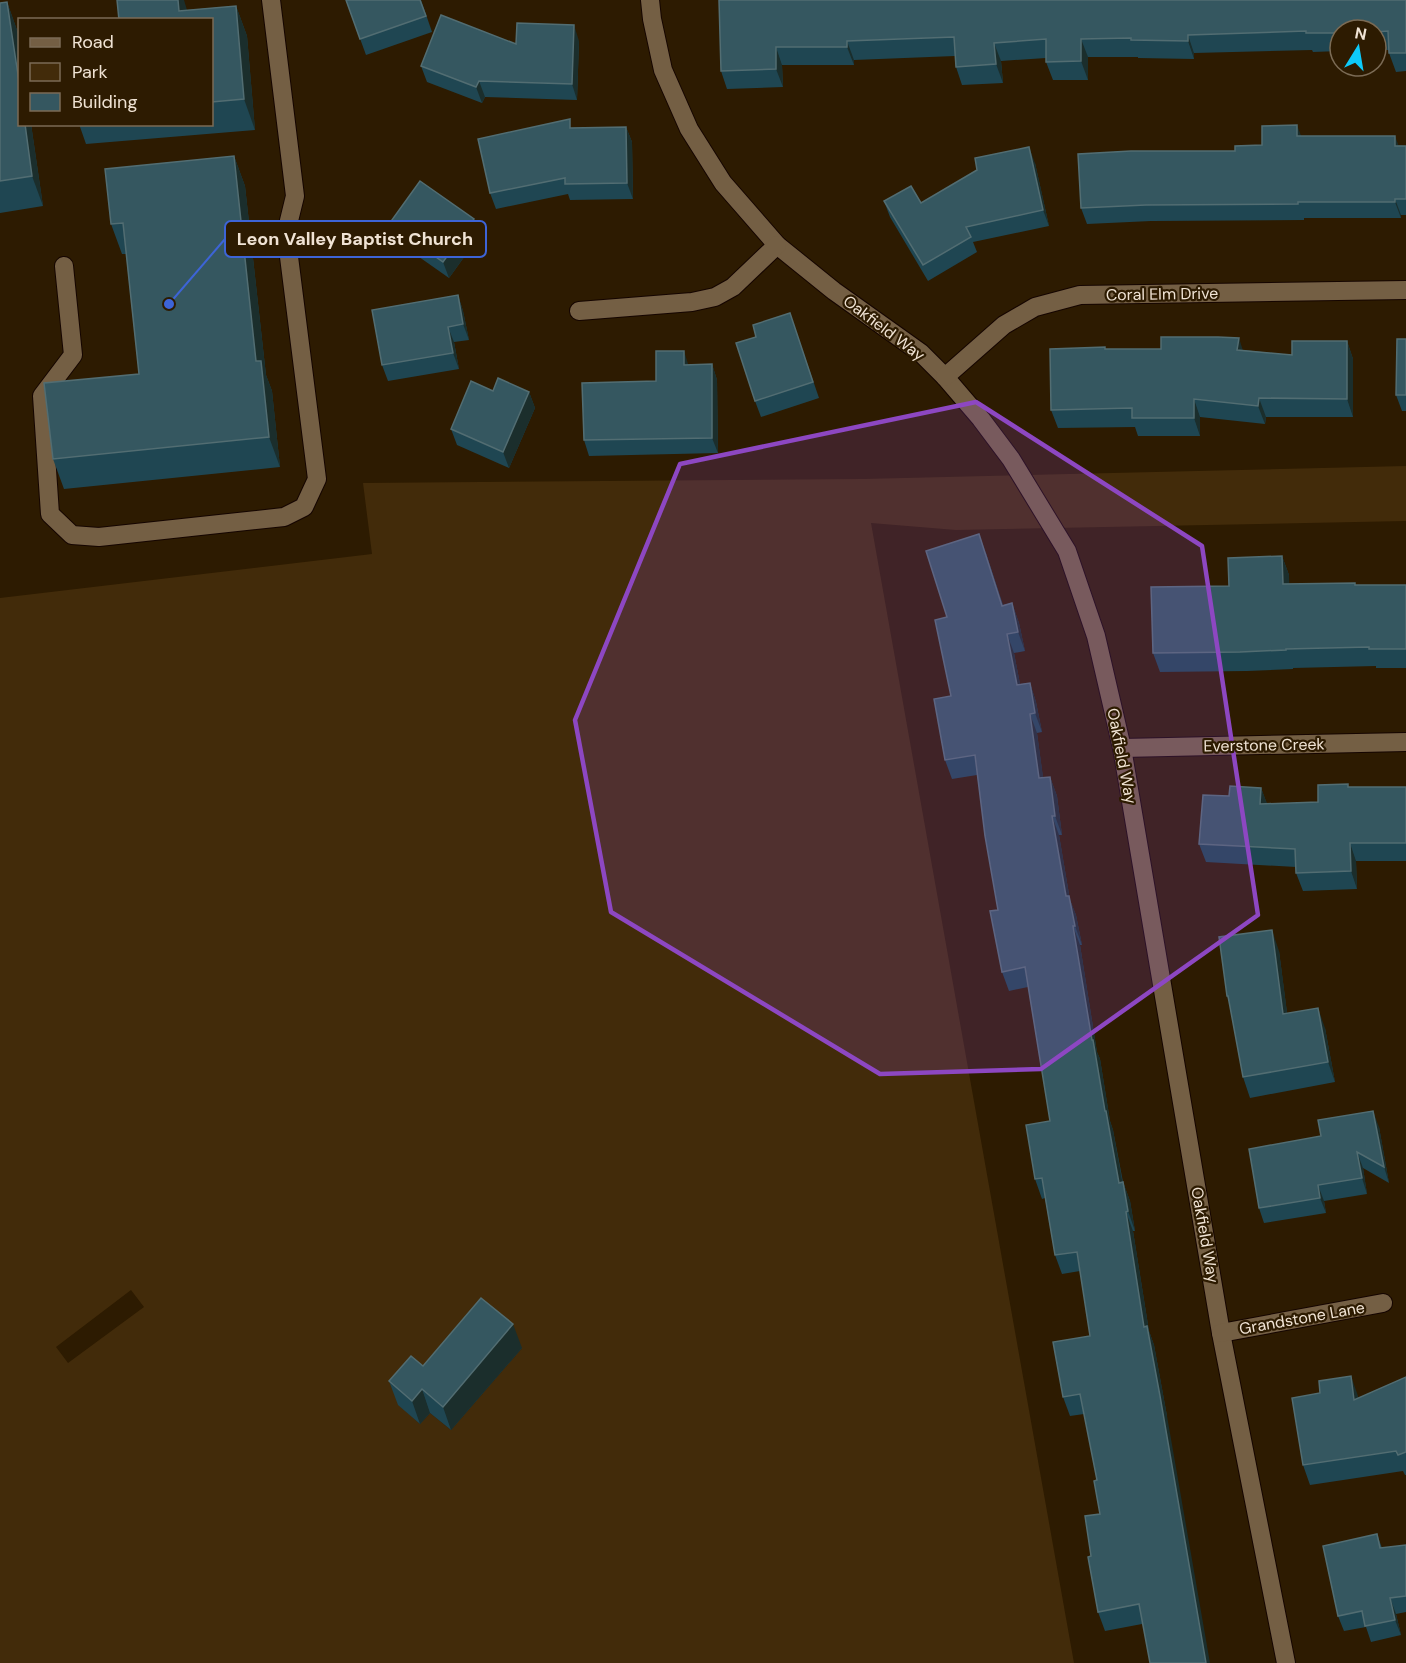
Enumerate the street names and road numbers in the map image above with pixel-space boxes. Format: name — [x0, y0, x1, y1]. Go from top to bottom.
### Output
street label: Coral Elm Drive — [1106, 283, 1218, 305]
street label: Oakfield Way — [839, 290, 929, 366]
street label: Oakfield Way — [1102, 706, 1142, 806]
street label: Everstone Creek — [1203, 733, 1325, 757]
street label: Oakfield Way — [1186, 1185, 1224, 1285]
street label: Grandstone Lane — [1238, 1297, 1366, 1339]

